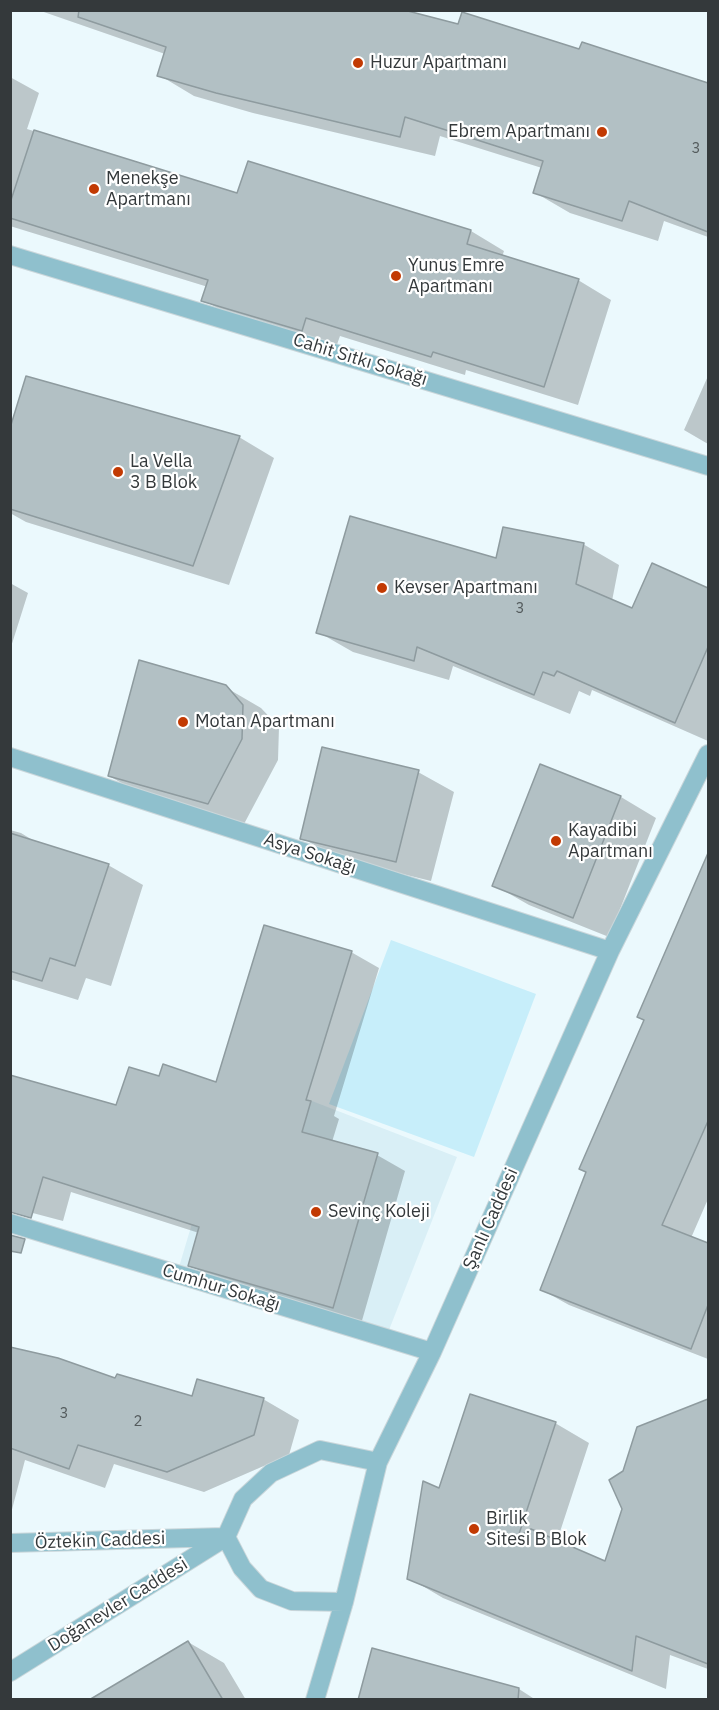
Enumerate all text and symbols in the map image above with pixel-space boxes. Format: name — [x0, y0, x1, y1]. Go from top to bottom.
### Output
place label: Huzur Apartmanı — [370, 52, 507, 74]
marker: Huzur Apartmanı — [351, 56, 365, 70]
place label: Ebrem Apartmanı — [448, 121, 590, 143]
marker: Ebrem Apartmanı — [595, 125, 609, 139]
house number: 3 — [692, 140, 700, 158]
place label: Menekşe Apartmanı — [106, 168, 191, 210]
marker: Menekşe Apartmanı — [87, 182, 101, 196]
place label: Yunus Emre Apartmanı — [408, 255, 504, 298]
marker: Yunus Emre Apartmanı — [389, 269, 403, 283]
street label: Cahit Sıtkı Sokağı — [290, 329, 430, 391]
place label: La Vella 3 B Blok — [130, 451, 197, 494]
marker: La Vella 3 B Blok — [111, 465, 125, 479]
place label: Kevser Apartmanı — [394, 577, 538, 599]
marker: Kevser Apartmanı — [375, 581, 389, 595]
house number: 3 — [516, 600, 524, 618]
place label: Motan Apartmanı — [195, 711, 335, 733]
marker: Motan Apartmanı — [176, 715, 190, 729]
place label: Kayadibi Apartmanı — [568, 820, 653, 862]
street label: Asya Sokağı — [261, 829, 359, 879]
marker: Kayadibi Apartmanı — [549, 834, 563, 848]
street label: Şanlı Caddesi — [459, 1165, 523, 1273]
place label: Sevinç Koleji — [328, 1201, 430, 1223]
marker: Sevinç Koleji — [309, 1205, 323, 1219]
street label: Cumhur Sokağı — [159, 1260, 283, 1316]
house number: 3 — [60, 1405, 68, 1423]
house number: 2 — [134, 1413, 142, 1431]
place label: Birlik Sitesi B Blok — [486, 1508, 587, 1550]
marker: Birlik Sitesi B Blok — [467, 1522, 481, 1536]
street label: Öztekin Caddesi — [34, 1528, 166, 1554]
street label: Doğanevler Caddesi — [44, 1553, 192, 1657]

